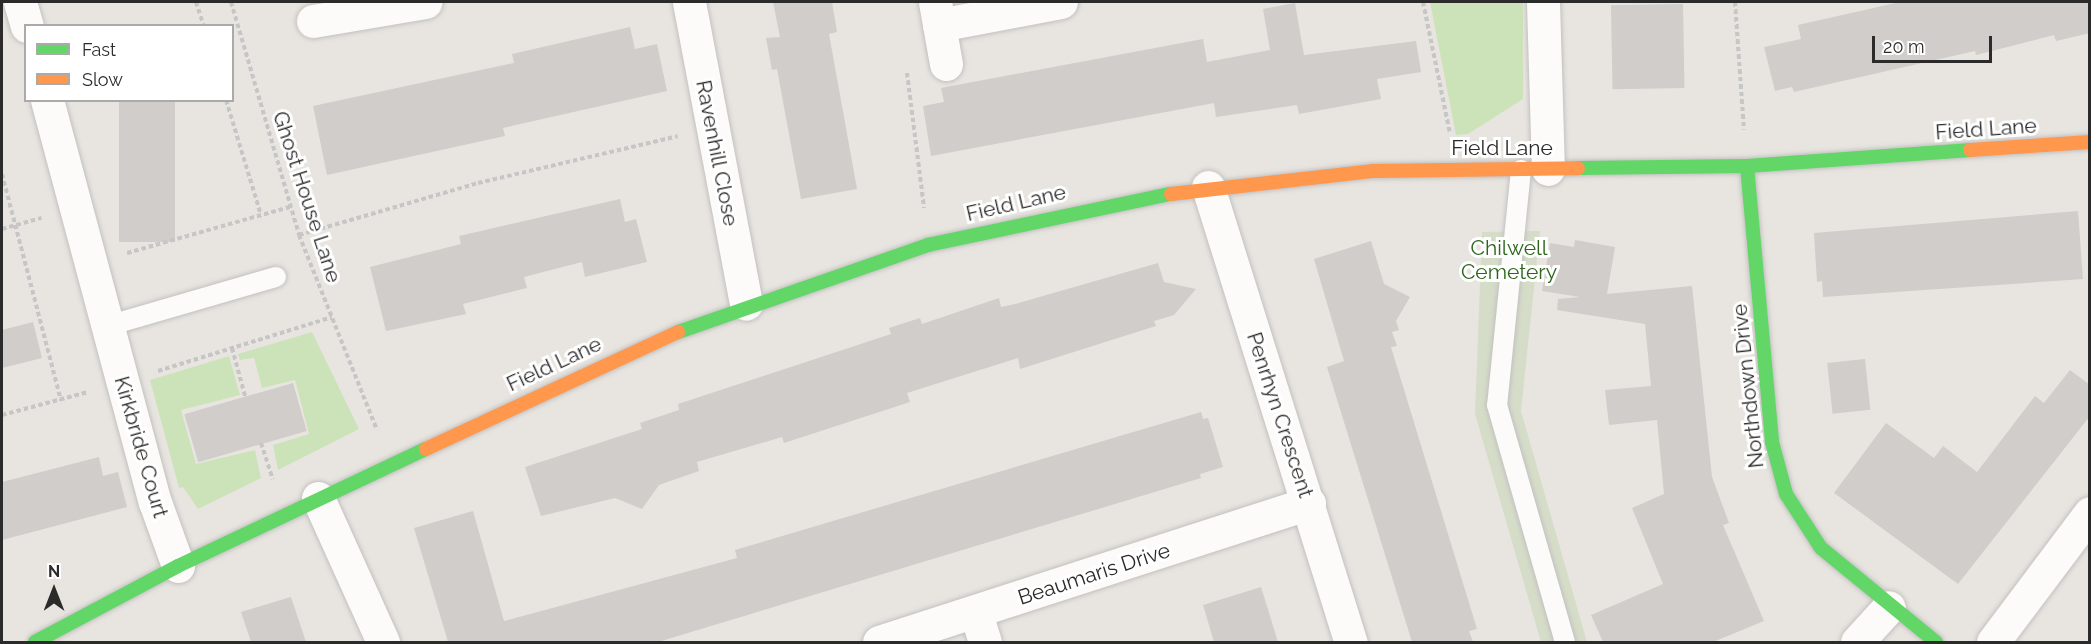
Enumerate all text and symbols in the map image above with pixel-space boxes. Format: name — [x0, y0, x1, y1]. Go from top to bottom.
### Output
legend — [24, 24, 234, 102]
scale bar — [1875, 24, 1995, 62]
text: 20 m — [1883, 36, 1925, 57]
text: Fast — [82, 39, 116, 60]
text: Slow — [82, 69, 123, 90]
street label: Ravenhill Close — [690, 78, 744, 228]
street label: Ghost House Lane — [267, 108, 347, 286]
street label: Field Lane — [1934, 113, 2038, 145]
street label: Field Lane — [1451, 135, 1553, 161]
street label: Field Lane — [964, 179, 1068, 227]
park label: Chilwell Cemetery — [1461, 235, 1557, 285]
street label: Northdown Drive — [1727, 303, 1769, 469]
street label: Penrhyn Crescent — [1241, 329, 1319, 501]
street label: Field Lane — [503, 331, 605, 397]
street label: Kirkbride Court — [109, 373, 173, 521]
street label: Beaumaris Drive — [1015, 538, 1173, 610]
north arrow — [24, 560, 84, 620]
text: N — [48, 562, 60, 581]

